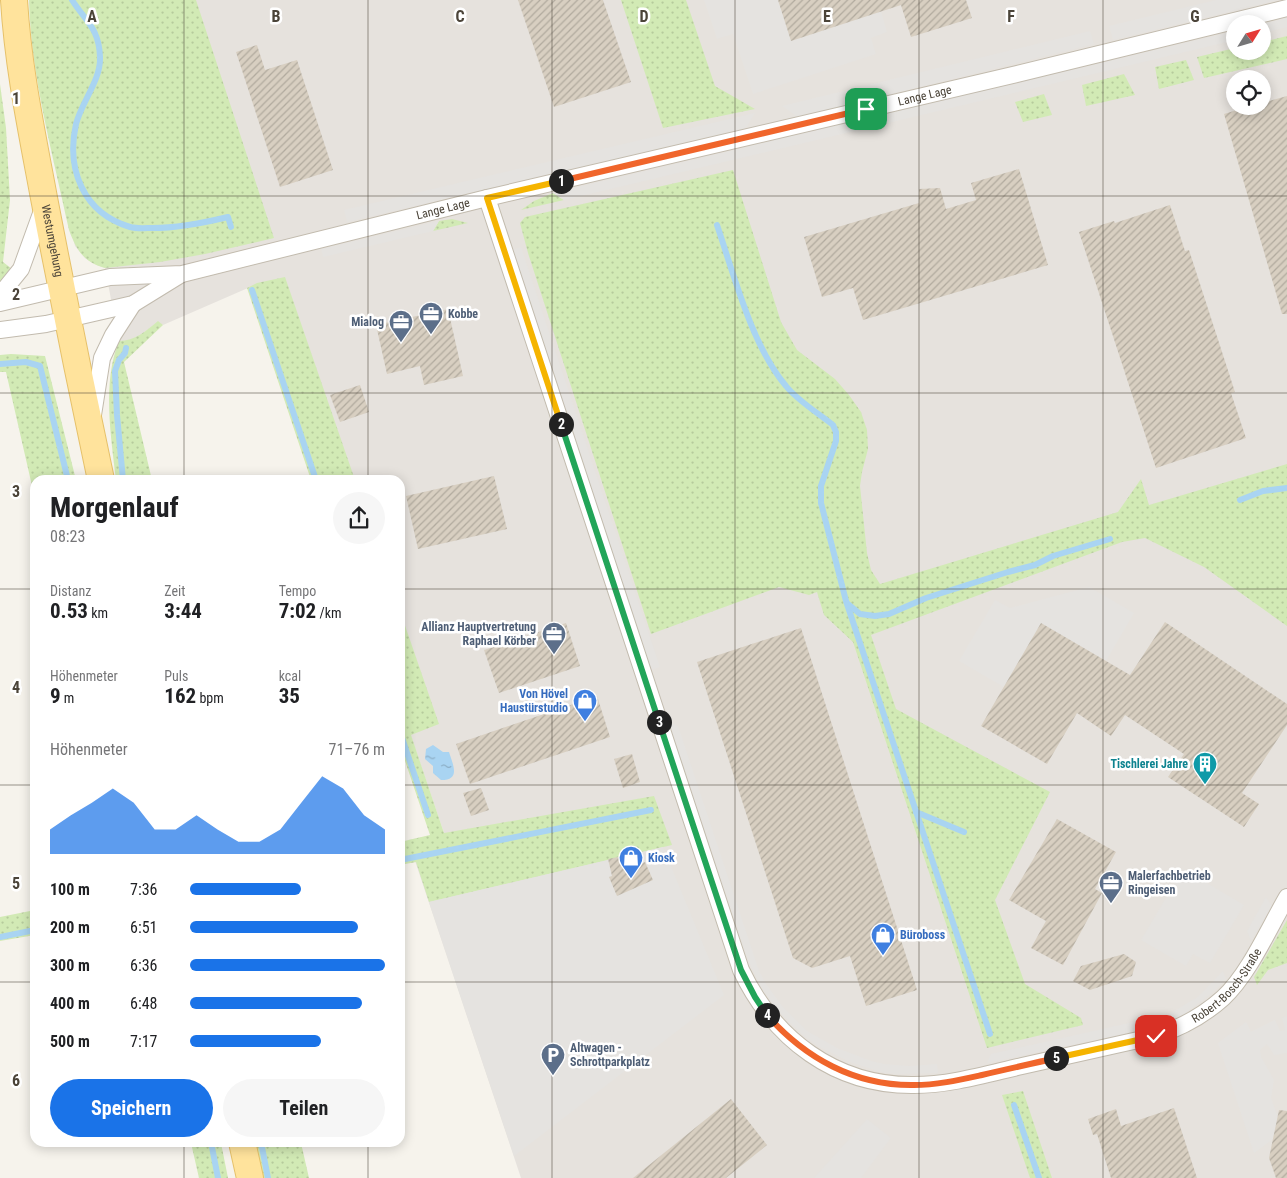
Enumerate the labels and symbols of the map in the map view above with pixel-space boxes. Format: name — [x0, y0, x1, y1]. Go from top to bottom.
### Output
text: A — [87, 7, 97, 26]
text: B — [272, 7, 281, 26]
text: C — [455, 7, 465, 26]
text: D — [639, 7, 649, 26]
text: E — [823, 7, 831, 26]
text: F — [1007, 7, 1015, 26]
text: G — [1190, 7, 1200, 26]
north arrow — [1226, 15, 1271, 60]
street label: Lange Lage — [897, 82, 953, 109]
pin — [845, 88, 887, 130]
text: 1 — [12, 89, 20, 108]
pin: 1 — [548, 168, 574, 194]
street label: Lange Lage — [415, 195, 471, 222]
street label: Westumgehung — [38, 203, 66, 278]
text: 2 — [12, 285, 20, 304]
office icon: Kobbe — [418, 301, 444, 335]
place label: Kobbe — [448, 307, 478, 321]
office icon: Mialog — [388, 309, 414, 343]
place label: Mialog — [351, 315, 384, 329]
pin: 2 — [548, 412, 574, 436]
text: 3 — [12, 482, 20, 501]
place label: Allianz Hauptvertretung Raphael Körber — [421, 620, 536, 648]
office icon: Allianz Hauptvertretung Raphael Körber — [541, 621, 567, 655]
text: 4 — [12, 678, 20, 697]
place label: Von Hövel Haustürstudio — [500, 687, 568, 715]
shop icon: Von Hövel Haustürstudio — [572, 688, 598, 722]
pin: 3 — [646, 710, 672, 734]
building icon: Tischlerei Jahre — [1192, 751, 1218, 785]
place label: Tischlerei Jahre — [1110, 757, 1188, 771]
shop icon: Kiosk — [618, 845, 644, 879]
place label: Kiosk — [648, 851, 675, 865]
place label: Malerfachbetrieb Ringeisen — [1128, 869, 1211, 897]
office icon: Malerfachbetrieb Ringeisen — [1098, 870, 1124, 904]
text: 5 — [12, 874, 20, 893]
shop icon: Büroboss — [870, 922, 896, 956]
place label: Büroboss — [900, 928, 946, 942]
street label: Robert-Bosch-Straße — [1189, 946, 1265, 1026]
pin: 4 — [754, 1002, 780, 1028]
pin — [1135, 1015, 1177, 1057]
place label: Altwagen - Schrottparkplatz — [570, 1041, 650, 1069]
parking icon: Altwagen - Schrottparkplatz — [540, 1042, 566, 1076]
pin: 5 — [1044, 1046, 1068, 1070]
text: 6 — [12, 1071, 20, 1090]

